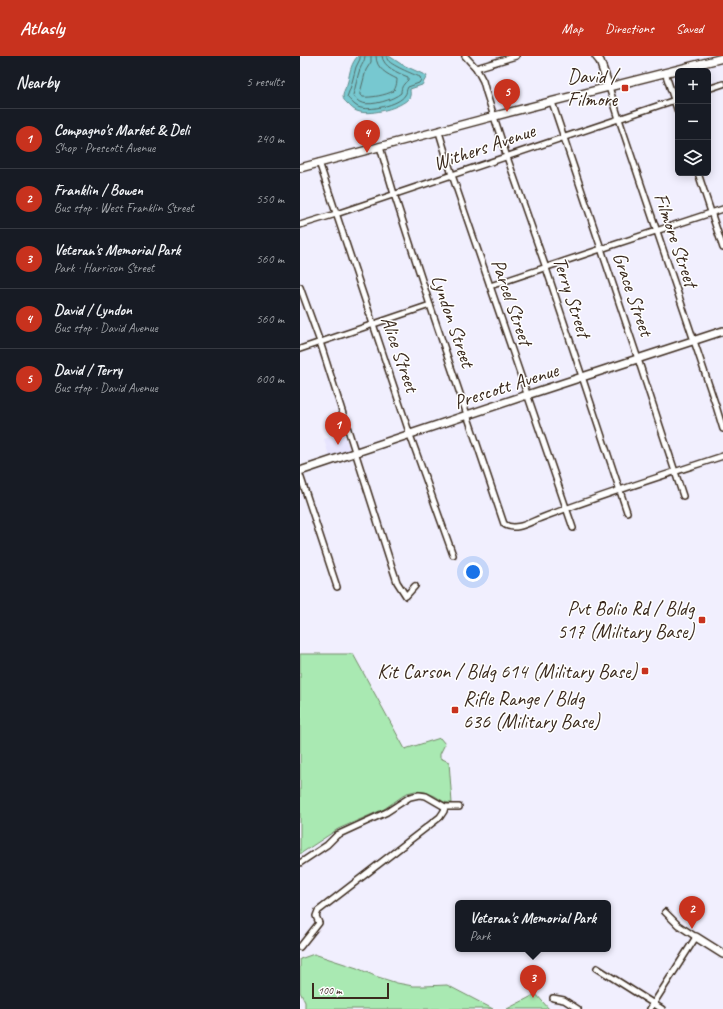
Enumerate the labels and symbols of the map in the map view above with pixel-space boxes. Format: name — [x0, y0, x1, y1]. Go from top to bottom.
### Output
place label: David / Filmore — [567, 64, 621, 112]
pin: 5 — [494, 79, 520, 112]
marker: David / Filmore — [620, 83, 630, 93]
street label: Withers Avenue — [430, 117, 540, 176]
pin: 4 — [354, 120, 380, 153]
street label: Filmore Street — [648, 190, 705, 293]
street label: Grace Street — [607, 249, 660, 341]
street label: Terry Street — [547, 254, 598, 344]
street label: Parcel Street — [486, 256, 540, 352]
street label: Lyndon Street — [426, 272, 481, 373]
street label: Alice Street — [375, 313, 425, 398]
street label: Prescott Avenue — [451, 357, 563, 415]
pin: 1 — [325, 412, 351, 445]
your location — [463, 562, 483, 582]
place label: Pvt Bolio Rd / Bldg 517 (Military Base) — [557, 596, 696, 644]
marker: Pvt Bolio Rd / Bldg 517 (Military Base) — [697, 615, 707, 625]
place label: Kit Carson / Bldg 614 (Military Base) — [377, 659, 638, 684]
marker: Kit Carson / Bldg 614 (Military Base) — [640, 666, 650, 676]
place label: Rifle Range / Bldg 636 (Military Base) — [463, 686, 601, 734]
marker: Rifle Range / Bldg 636 (Military Base) — [450, 705, 460, 715]
pin: 2 — [679, 896, 705, 929]
pin: 3 — [520, 965, 546, 998]
scale bar — [312, 981, 389, 1000]

